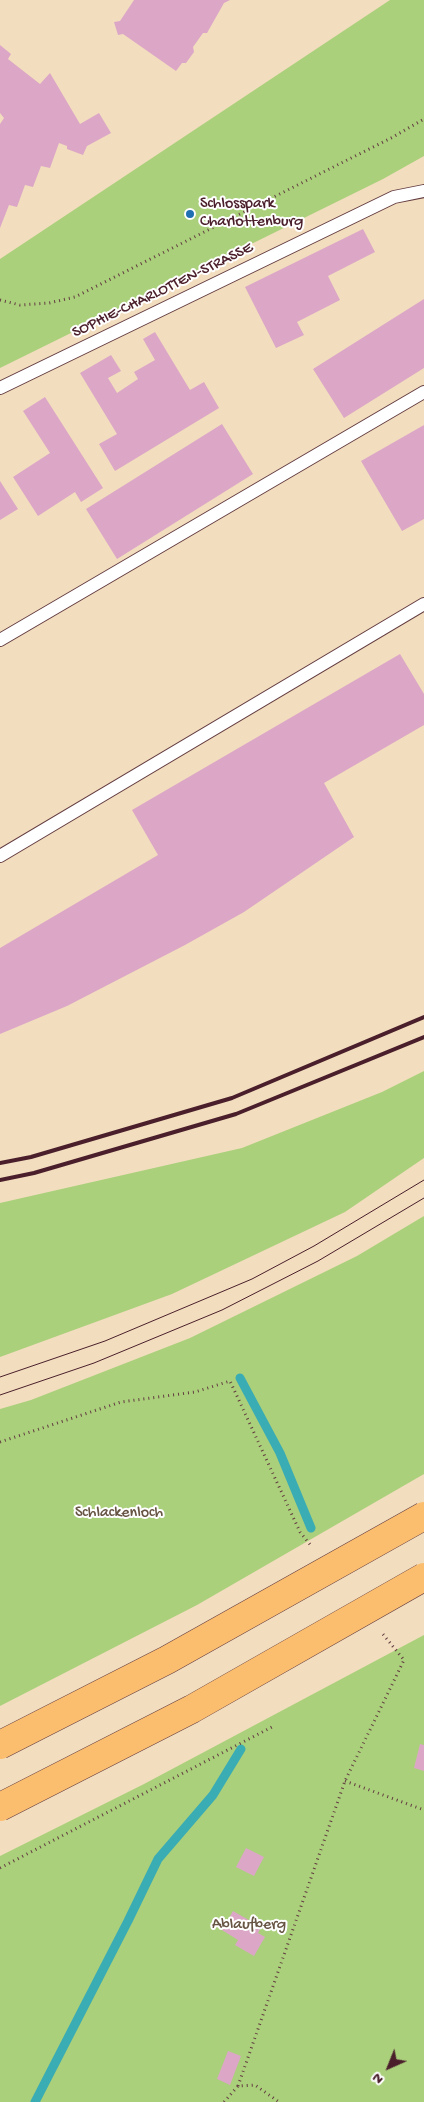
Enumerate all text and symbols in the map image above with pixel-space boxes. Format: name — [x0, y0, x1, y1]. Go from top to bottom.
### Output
place label: Schlosspark Charlottenburg — [200, 195, 303, 233]
marker: Schlosspark Charlottenburg — [184, 208, 196, 220]
street label: SOPHIE-CHARLOTTEN-STRASSE — [69, 239, 257, 343]
park label: Schlackenloch — [75, 1504, 163, 1524]
park label: Ablaufberg — [212, 1916, 286, 1936]
north arrow — [364, 2042, 414, 2092]
text: N — [369, 2069, 387, 2087]

